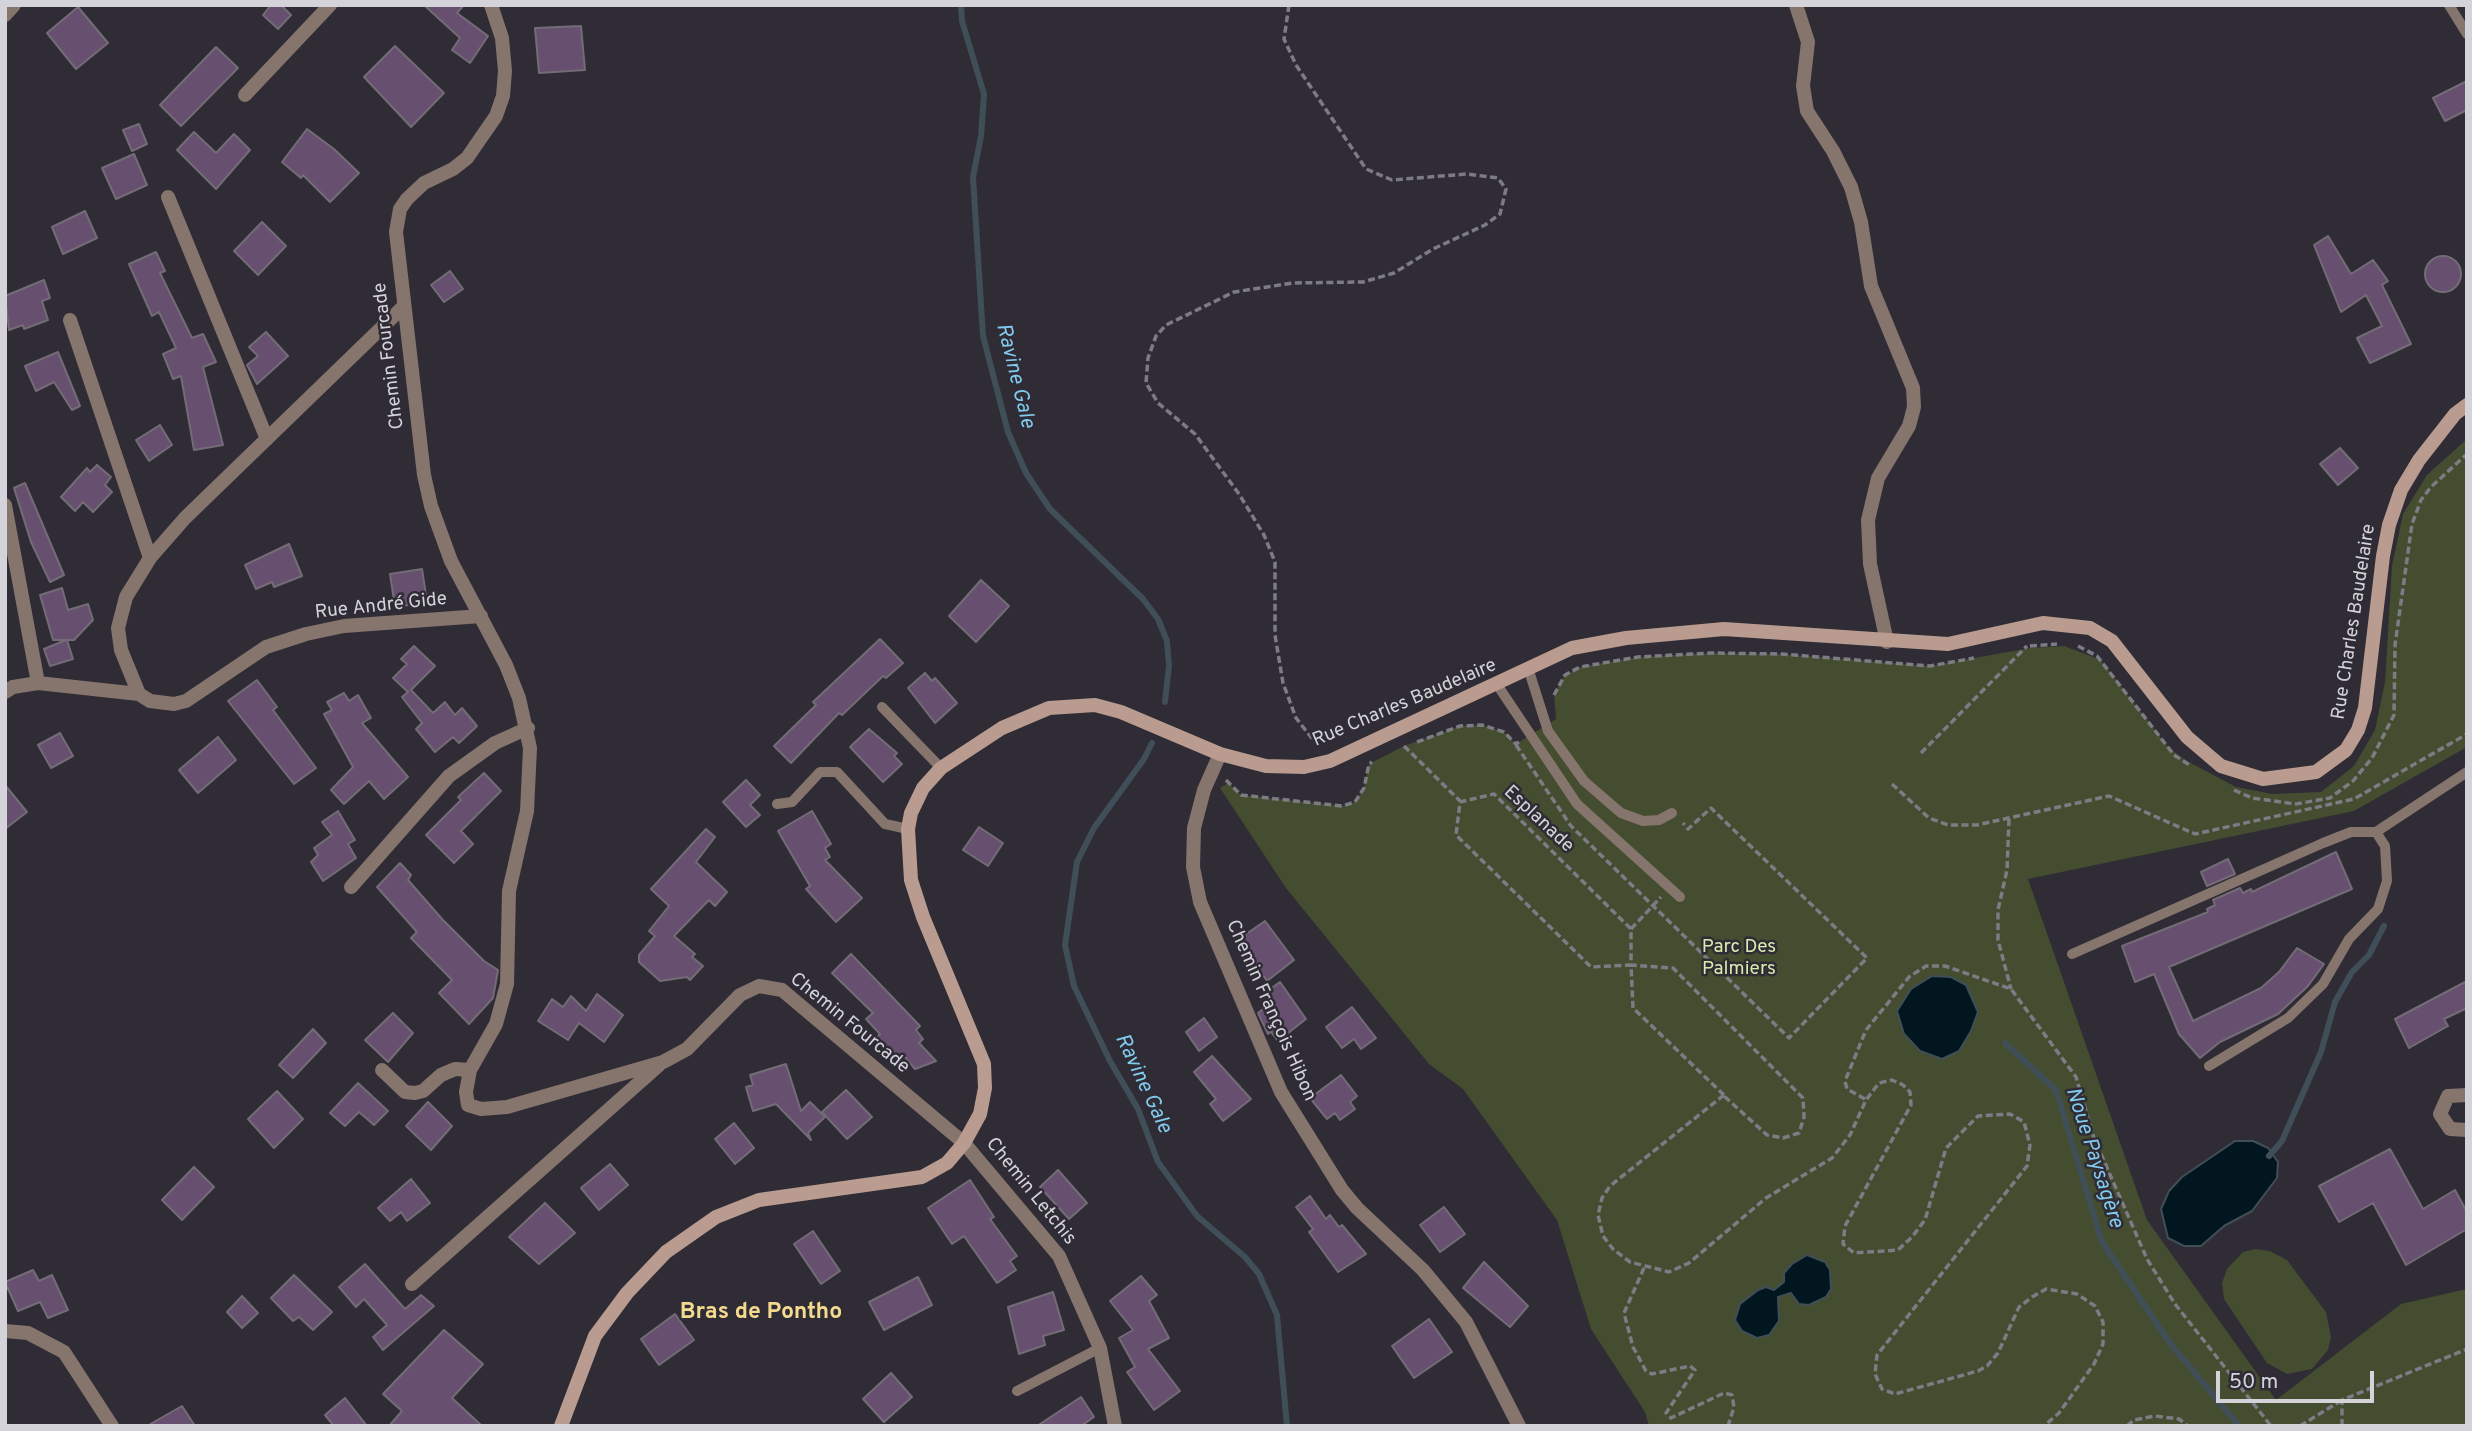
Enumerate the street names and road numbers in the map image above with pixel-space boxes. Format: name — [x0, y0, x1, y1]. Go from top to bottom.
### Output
street label: Chemin Fourcade — [370, 281, 410, 431]
street label: Rue Charles Baudelaire — [2328, 523, 2382, 721]
street label: Rue André Gide — [314, 589, 448, 625]
street label: Rue Charles Baudelaire — [1310, 655, 1500, 753]
street label: Esplanade — [1498, 782, 1578, 858]
street label: Chemin François Hibon — [1220, 917, 1320, 1105]
street label: Chemin Fourcade — [784, 969, 914, 1079]
street label: Chemin Letchis — [980, 1134, 1080, 1250]

